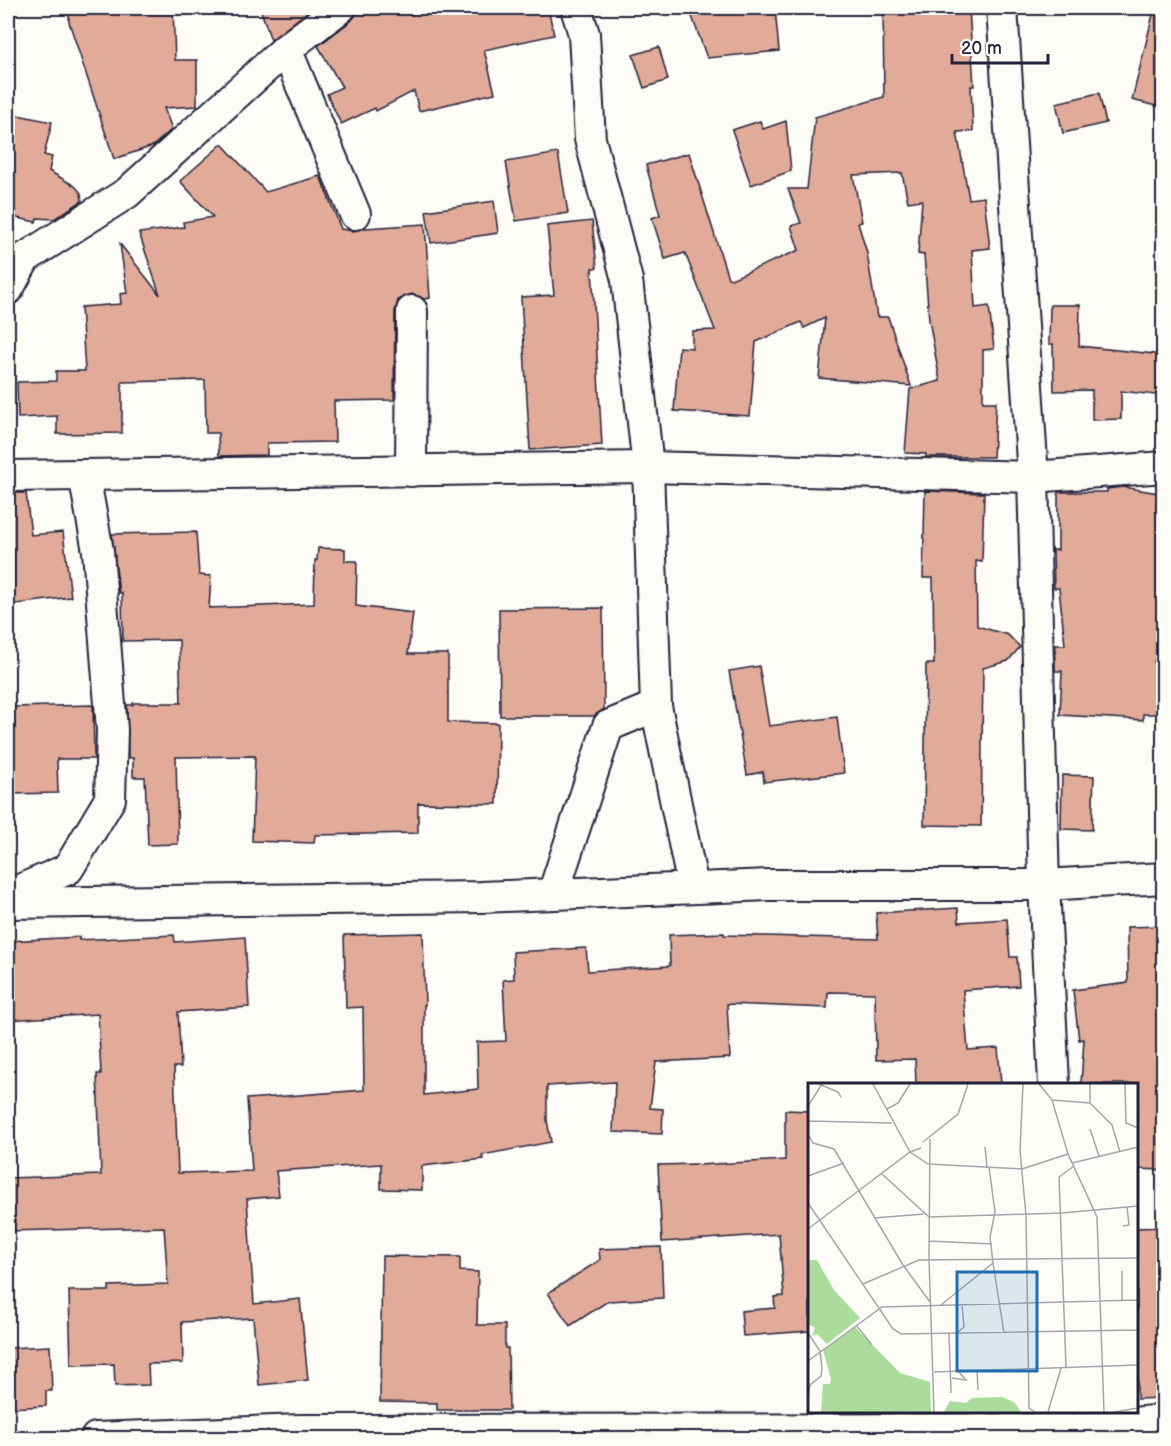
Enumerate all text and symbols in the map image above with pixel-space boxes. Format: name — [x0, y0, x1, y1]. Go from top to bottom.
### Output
scale bar — [952, 27, 1048, 65]
text: 20 m — [961, 38, 1002, 59]
inset map — [808, 1083, 1138, 1413]

